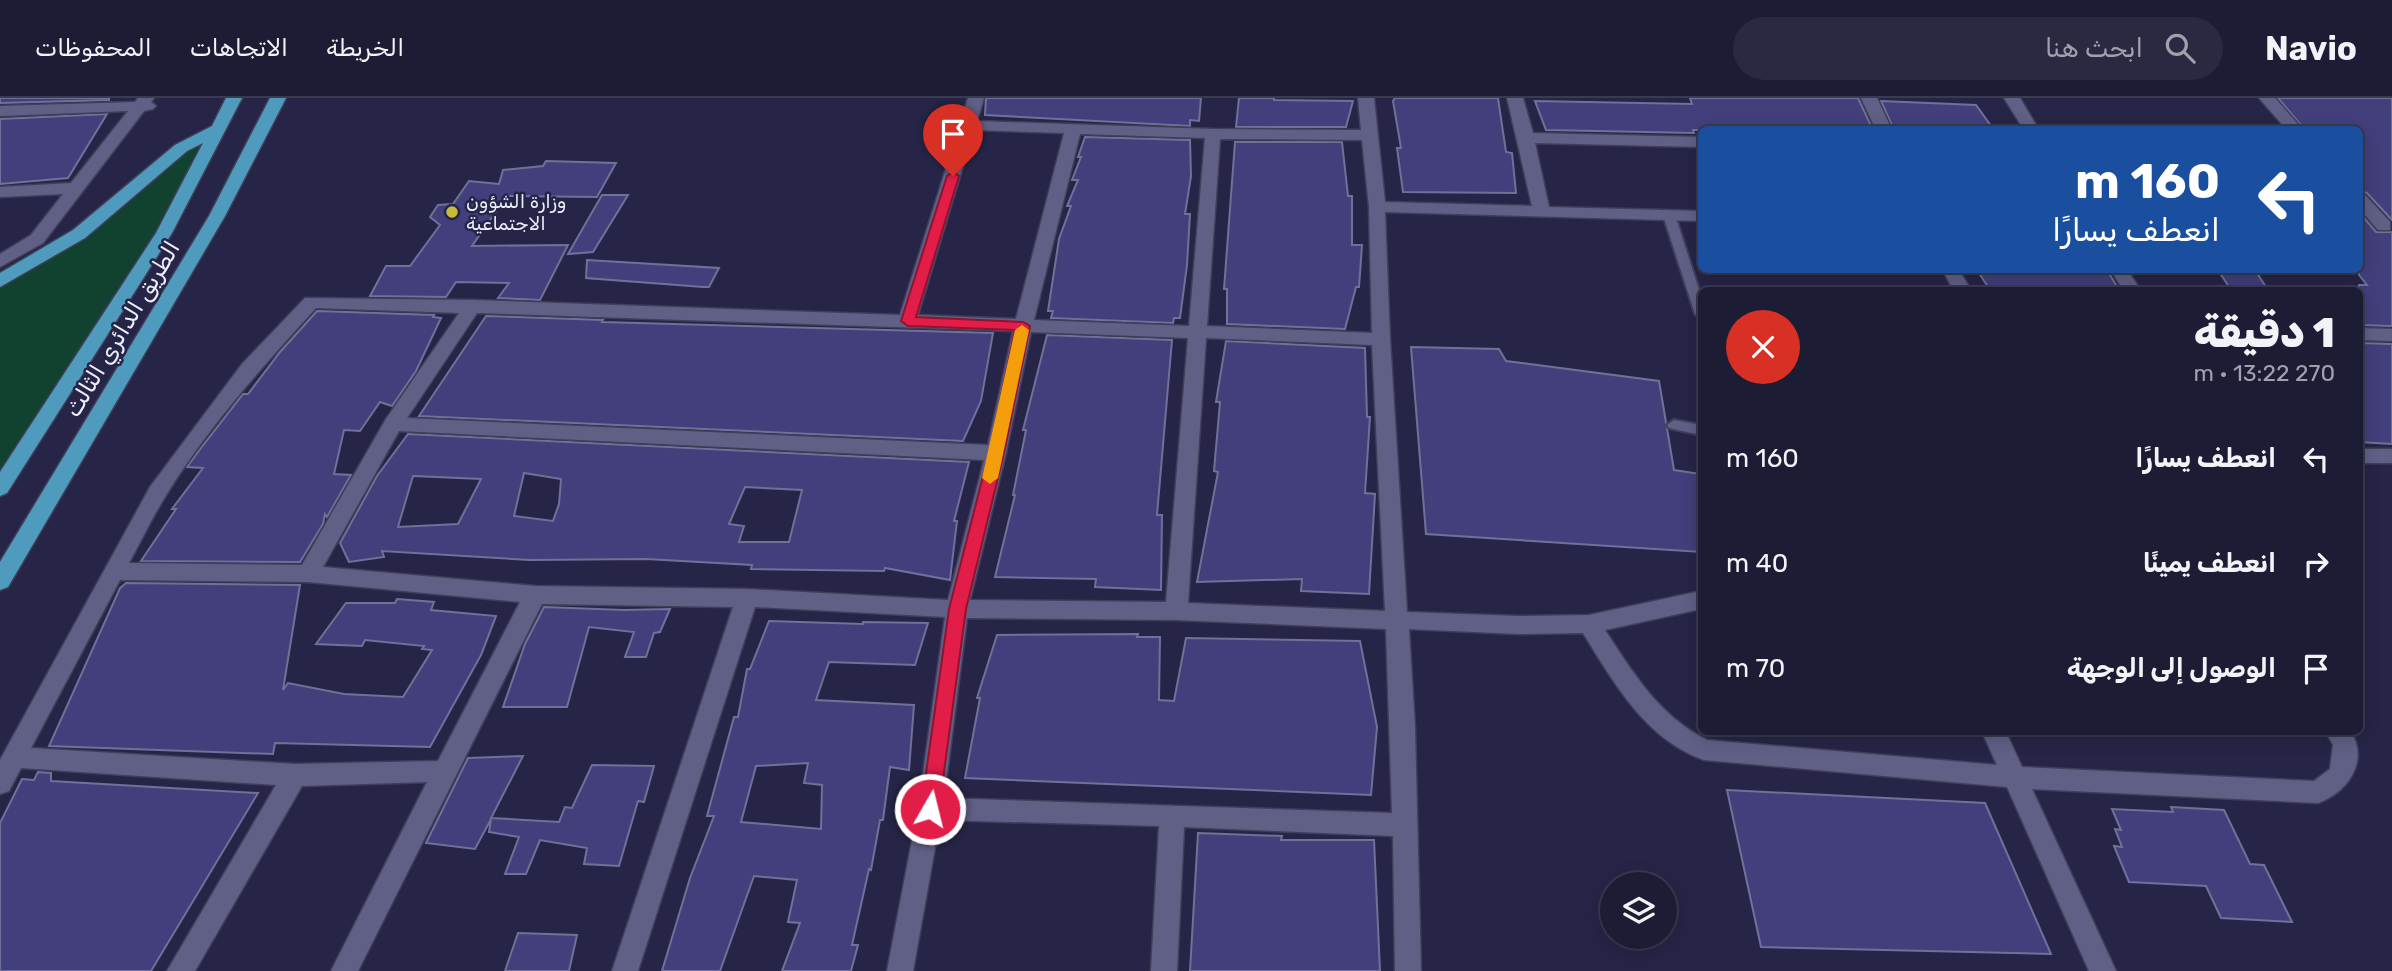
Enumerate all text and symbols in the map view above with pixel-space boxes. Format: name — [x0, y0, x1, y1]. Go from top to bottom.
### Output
search box — [1733, 17, 2223, 80]
icon: search — [2161, 29, 2199, 67]
text: Navio — [2265, 29, 2357, 68]
text: ابحث هنا — [2045, 33, 2143, 64]
text: المحفوظات — [35, 34, 152, 62]
text: الاتجاهات — [190, 34, 288, 62]
text: الخريطة — [326, 34, 404, 62]
pin — [923, 104, 983, 176]
icon: arrive — [934, 115, 972, 153]
text: 160 m — [2075, 152, 2220, 210]
icon: left — [2244, 154, 2335, 245]
place label: وزارة الشؤون الاجتماعية — [466, 190, 566, 235]
marker: وزارة الشؤون الاجتماعية — [444, 204, 460, 220]
text: انعطف يسارًا — [2052, 211, 2220, 249]
street label: الطريق الدائري الثالث — [58, 236, 188, 424]
text: 1 دقيقة — [2194, 308, 2335, 358]
button: close — [1726, 310, 1800, 384]
text: 270 m · 13:22 — [2194, 359, 2335, 387]
icon: left — [2297, 440, 2335, 478]
text: 160 m — [1726, 443, 1799, 474]
text: انعطف يسارًا — [2135, 443, 2276, 474]
icon: right — [2297, 545, 2335, 583]
text: 40 m — [1726, 548, 1788, 579]
text: انعطف يمينًا — [2143, 548, 2276, 579]
icon: arrive — [2297, 650, 2335, 688]
text: 70 m — [1726, 653, 1785, 684]
text: الوصول إلى الوجهة — [2067, 653, 2276, 684]
position arrow — [893, 772, 967, 846]
map controls — [1600, 872, 1677, 949]
button: layers — [1600, 872, 1677, 949]

